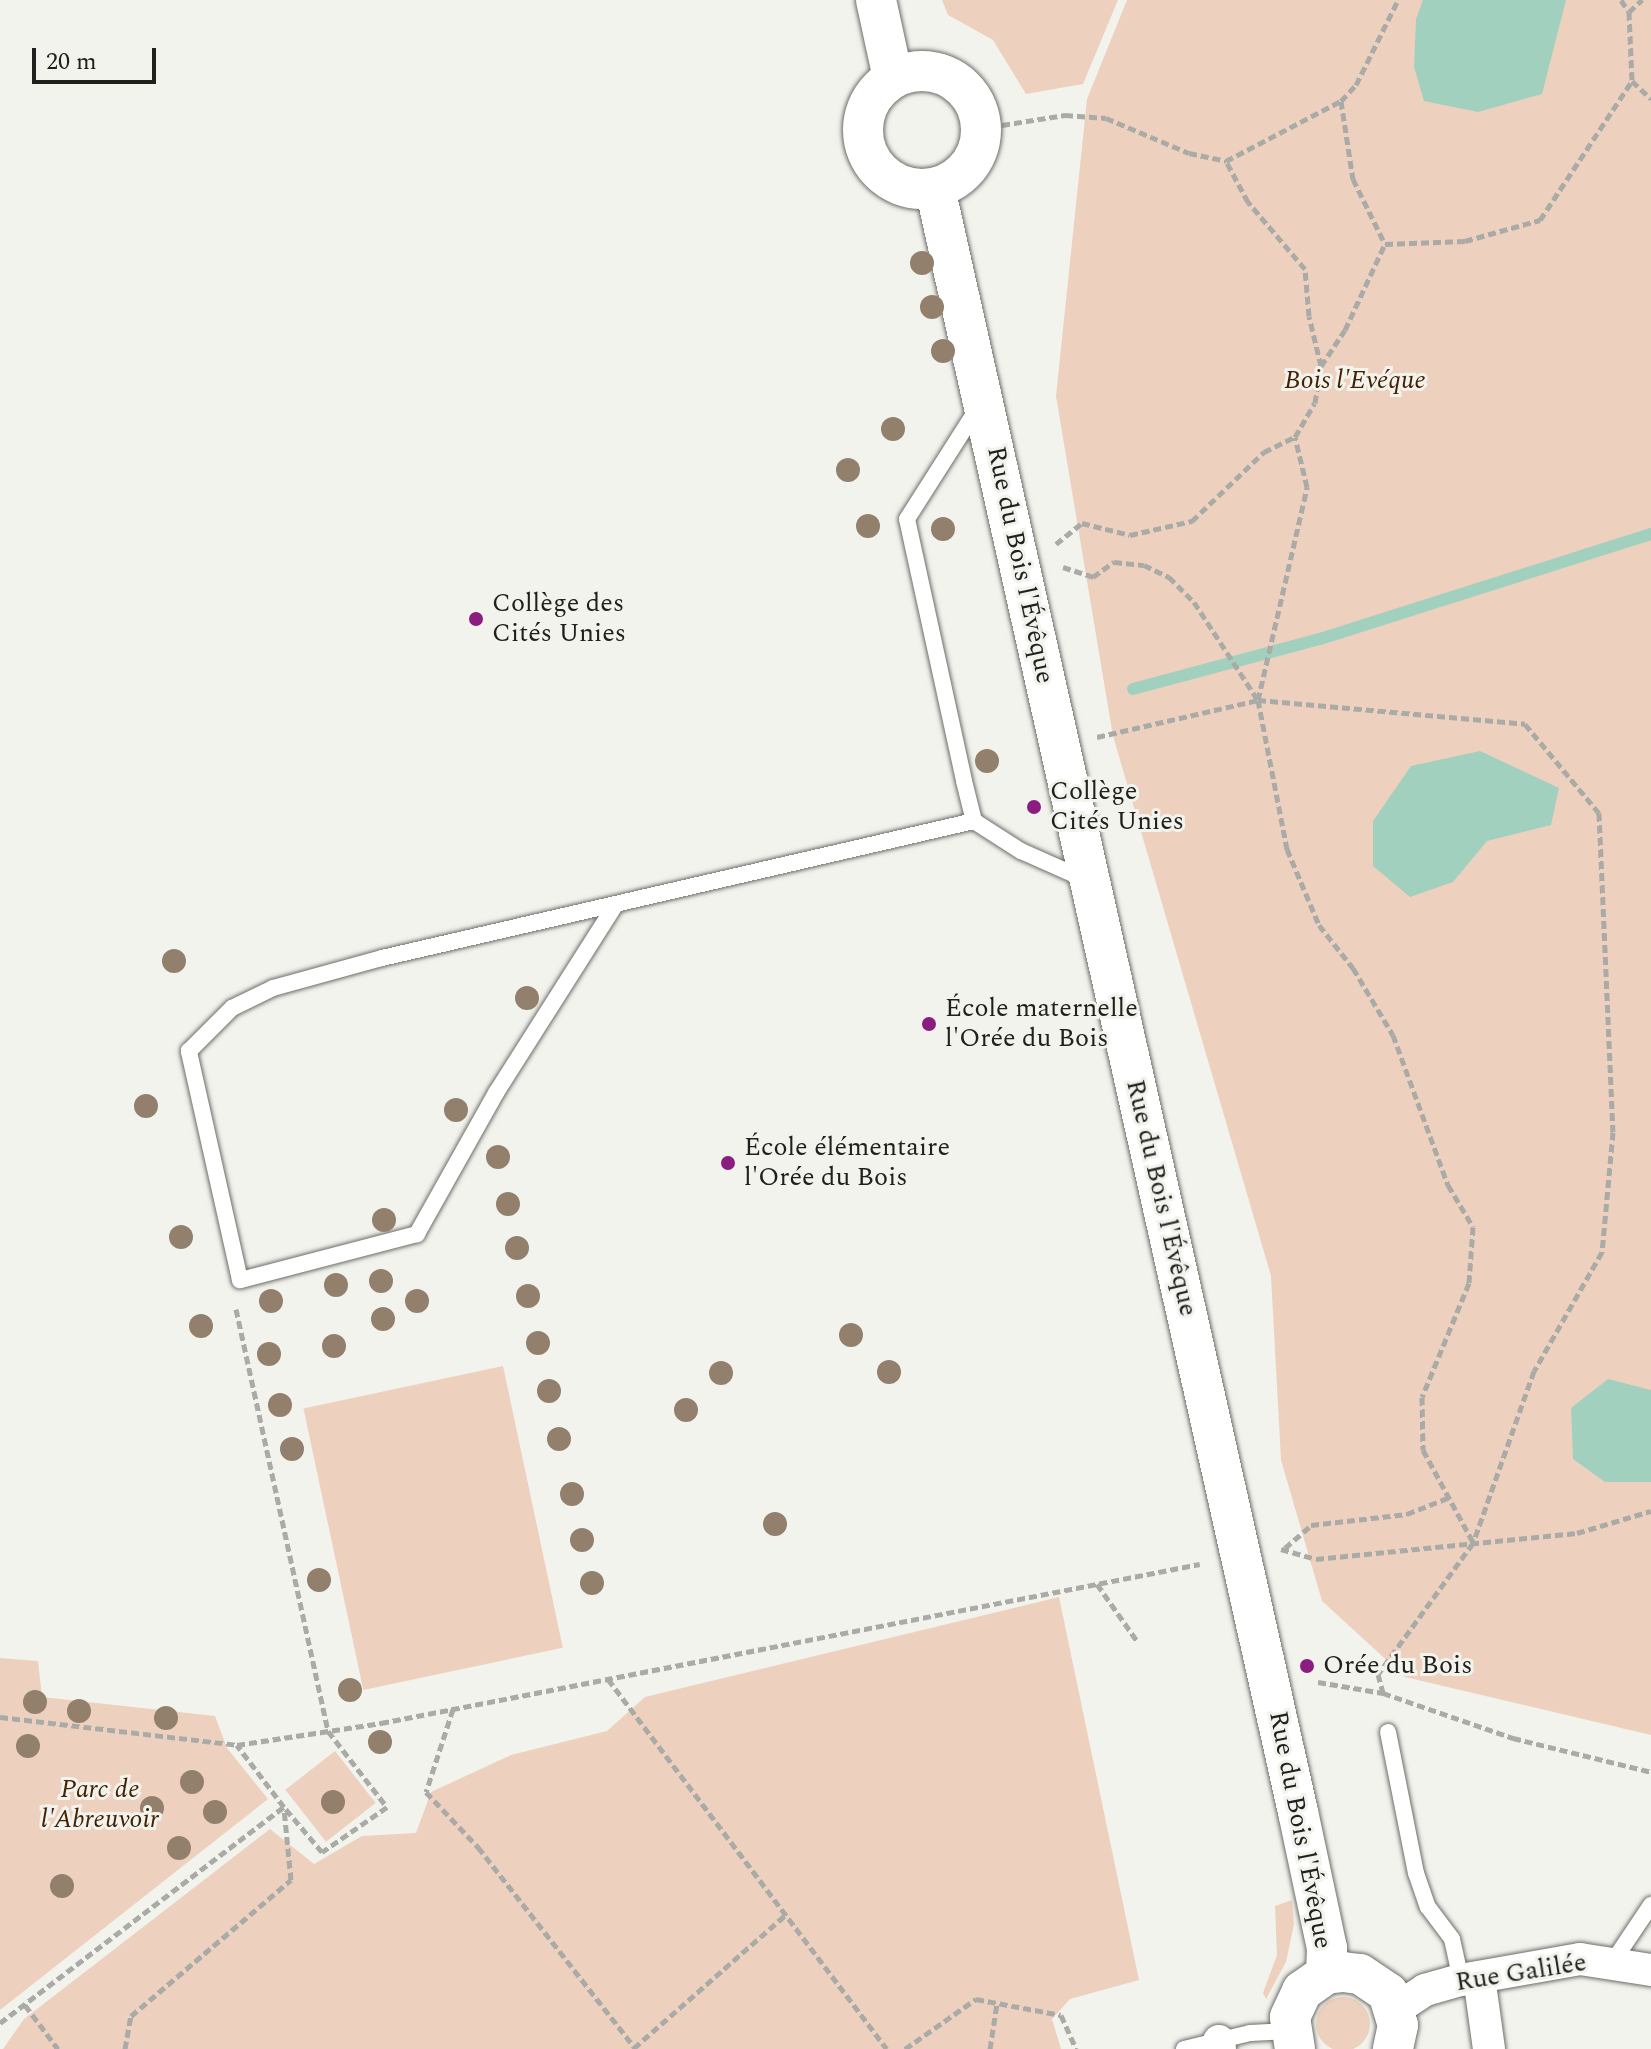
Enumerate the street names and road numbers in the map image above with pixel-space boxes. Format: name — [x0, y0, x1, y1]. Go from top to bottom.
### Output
street label: Rue du Bois l'Évêque — [980, 444, 1060, 686]
street label: Rue du Bois l'Évêque — [1119, 1077, 1203, 1319]
street label: Rue du Bois l'Évêque — [1262, 1708, 1338, 1952]
street label: Rue Galilée — [1453, 1947, 1589, 1999]

